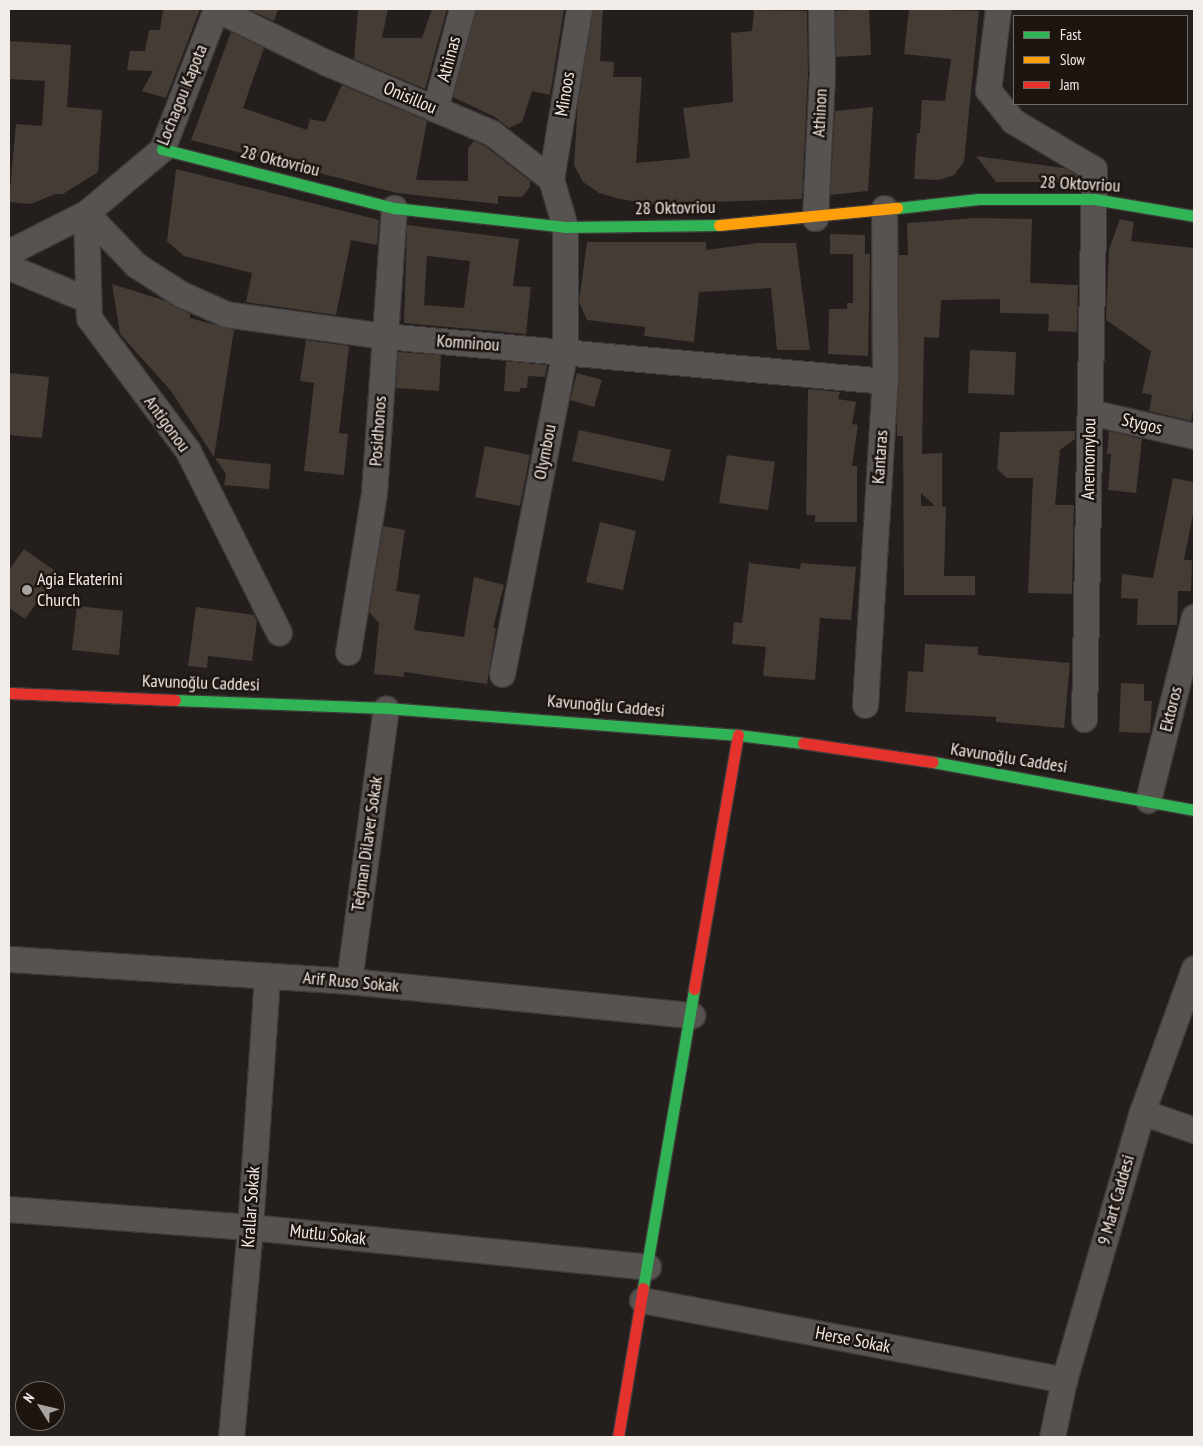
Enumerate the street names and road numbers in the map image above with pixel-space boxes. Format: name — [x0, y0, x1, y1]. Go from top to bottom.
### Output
street label: Athinas — [433, 34, 465, 84]
street label: Lochagou Kapota — [152, 42, 212, 148]
street label: Minoos — [551, 70, 579, 118]
street label: Onisillou — [380, 77, 440, 119]
street label: Athinon — [808, 88, 832, 138]
street label: 28 Oktovriou — [238, 141, 322, 181]
street label: 28 Oktovriou — [1039, 171, 1121, 197]
street label: 28 Oktovriou — [634, 196, 716, 220]
street label: Komninou — [436, 330, 500, 356]
street label: Antigonou — [139, 392, 195, 456]
street label: Posidhonos — [365, 395, 391, 467]
street label: Stygos — [1120, 409, 1164, 439]
street label: Anemomylou — [1077, 418, 1101, 500]
street label: Olymbou — [529, 422, 561, 482]
street label: Kantaras — [867, 429, 893, 485]
street label: Kavunoğlu Caddesi — [142, 670, 260, 696]
street label: Ektoros — [1155, 684, 1187, 734]
street label: Kavunoğlu Caddesi — [546, 690, 666, 722]
street label: Kavunoğlu Caddesi — [949, 738, 1069, 778]
street label: Teğman Dilaver Sokak — [347, 775, 387, 913]
street label: Arif Ruso Sokak — [302, 967, 400, 997]
street label: 9 Mart Caddesi — [1093, 1152, 1139, 1248]
street label: Krallar Sokak — [237, 1166, 265, 1248]
street label: Mutlu Sokak — [289, 1220, 367, 1250]
street label: Herse Sokak — [814, 1322, 892, 1358]

